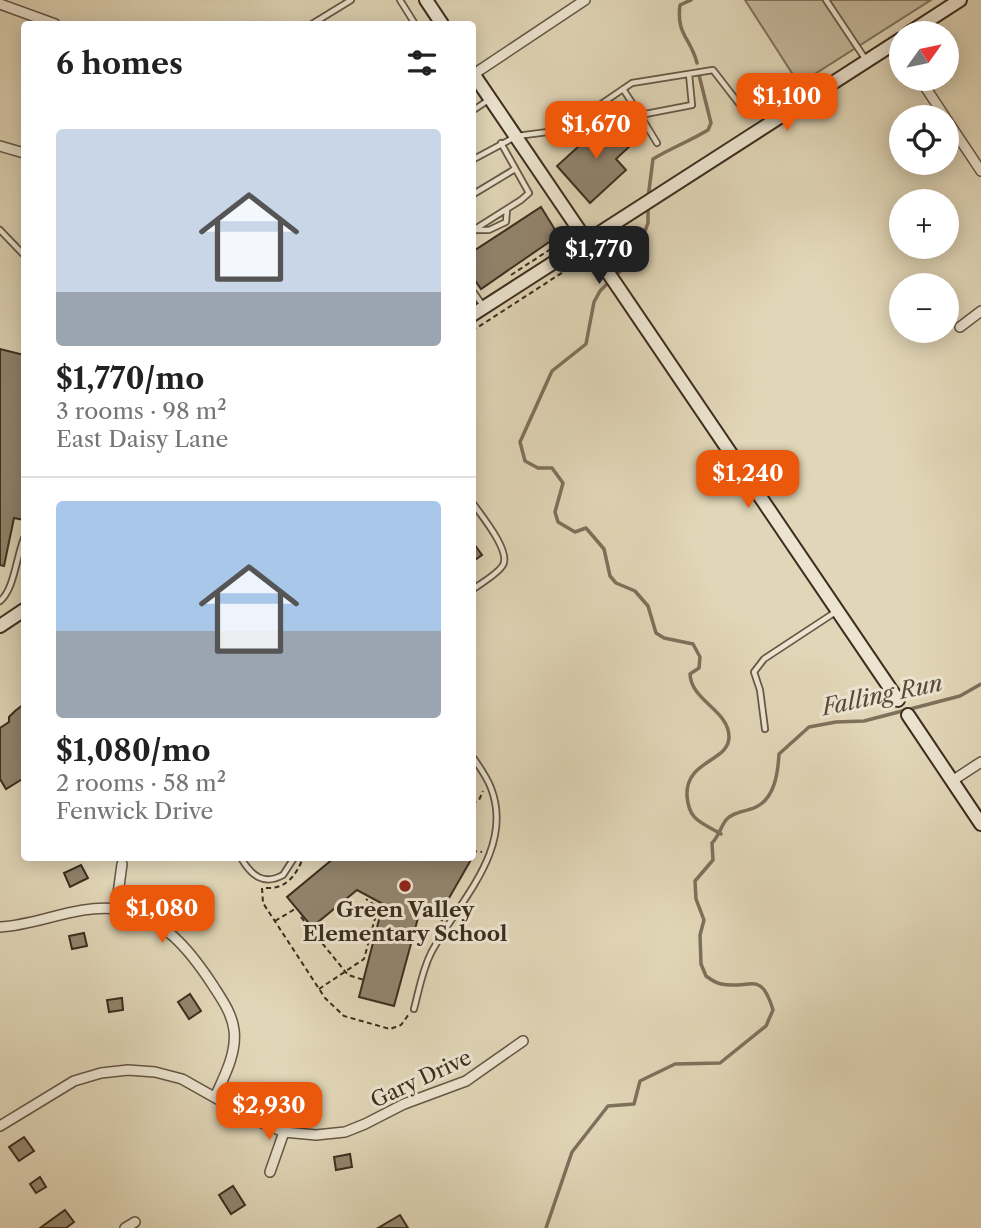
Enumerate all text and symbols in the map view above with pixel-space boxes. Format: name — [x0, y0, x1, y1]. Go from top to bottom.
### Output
north arrow — [889, 21, 959, 91]
map controls — [889, 21, 959, 343]
icon: filters — [403, 44, 441, 82]
text: 6 homes — [56, 45, 183, 82]
pin: $1,100 — [730, 74, 844, 133]
text: $1,100 — [753, 82, 821, 110]
pin: $1,670 — [539, 102, 653, 161]
button: locate — [889, 105, 959, 175]
text: $1,670 — [561, 110, 631, 138]
icon: home — [186, 174, 312, 300]
button: + — [889, 189, 959, 259]
pin: $1,770 — [542, 226, 656, 286]
text: $1,770 — [565, 235, 633, 263]
button: − — [889, 273, 959, 343]
text: $1,770/mo — [56, 360, 204, 397]
text: 3 rooms · 98 m² — [56, 397, 227, 425]
text: East Daisy Lane — [56, 425, 228, 453]
pin: $1,240 — [691, 450, 805, 510]
text: $1,240 — [712, 459, 784, 487]
icon: home — [186, 546, 312, 672]
water label: Falling Run — [817, 669, 945, 722]
text: $1,080/mo — [56, 732, 211, 769]
text: 2 rooms · 58 m² — [56, 769, 226, 797]
text: Fenwick Drive — [56, 797, 213, 825]
marker: Green Valley Elementary School — [397, 878, 413, 894]
pin: $1,080 — [105, 886, 219, 945]
text: $1,080 — [126, 894, 198, 922]
place label: Green Valley Elementary School — [303, 897, 507, 946]
street label: Gary Drive — [367, 1044, 475, 1113]
pin: $2,930 — [212, 1082, 326, 1142]
text: $2,930 — [232, 1091, 306, 1119]

